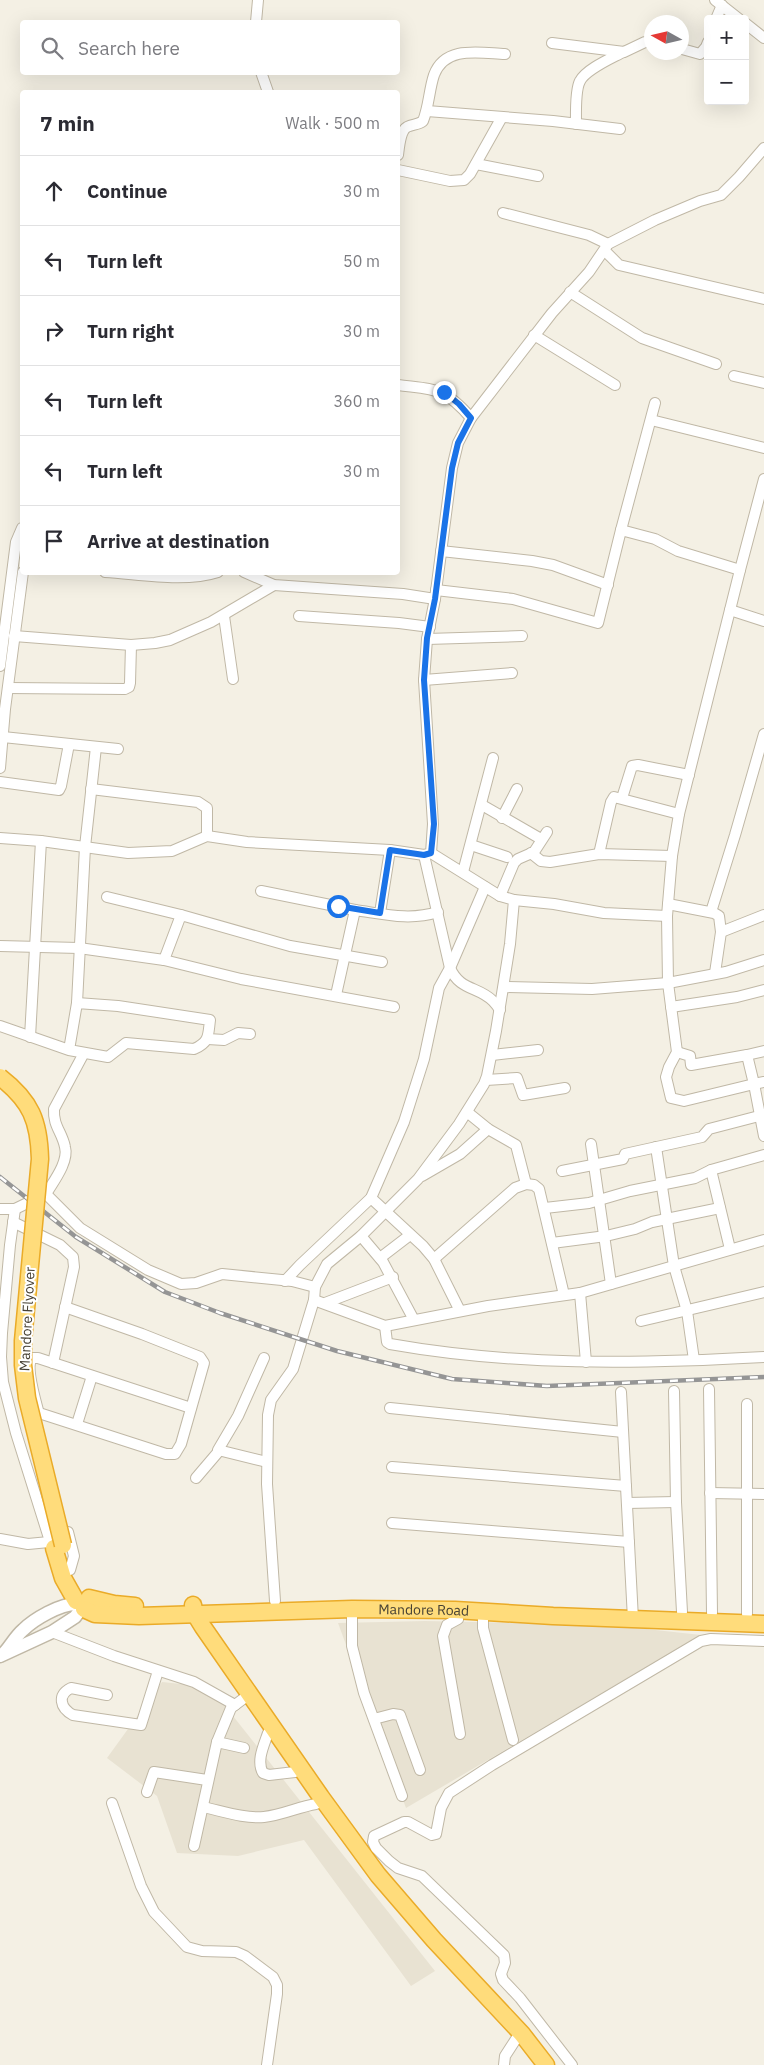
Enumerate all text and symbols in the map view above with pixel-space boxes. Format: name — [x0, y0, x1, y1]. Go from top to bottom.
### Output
north arrow — [644, 15, 689, 60]
map controls — [704, 15, 749, 105]
button: + — [704, 15, 749, 60]
search box — [20, 20, 400, 75]
icon: search — [38, 34, 66, 62]
text: Search here — [78, 36, 180, 60]
button: − — [704, 60, 749, 105]
text: 7 min — [40, 109, 95, 137]
text: Walk · 500 m — [285, 113, 380, 133]
icon: ahead — [40, 177, 68, 205]
text: Continue — [87, 179, 167, 203]
text: 30 m — [343, 181, 380, 201]
icon: left — [40, 247, 68, 275]
text: Turn left — [87, 249, 163, 273]
text: 50 m — [343, 251, 380, 271]
icon: right — [40, 317, 68, 345]
text: Turn right — [87, 319, 174, 343]
text: 30 m — [343, 321, 380, 341]
route end — [433, 381, 456, 404]
icon: left — [40, 387, 68, 415]
text: Turn left — [87, 389, 163, 413]
text: 360 m — [333, 391, 380, 411]
icon: left — [40, 457, 68, 485]
text: Turn left — [87, 459, 163, 483]
text: 30 m — [343, 461, 380, 481]
icon: arrive — [40, 527, 68, 555]
text: Arrive at destination — [87, 529, 270, 553]
route start — [327, 895, 350, 918]
street label: Mandore Flyover — [15, 1266, 39, 1372]
street label: Mandore Road — [378, 1600, 470, 1620]

